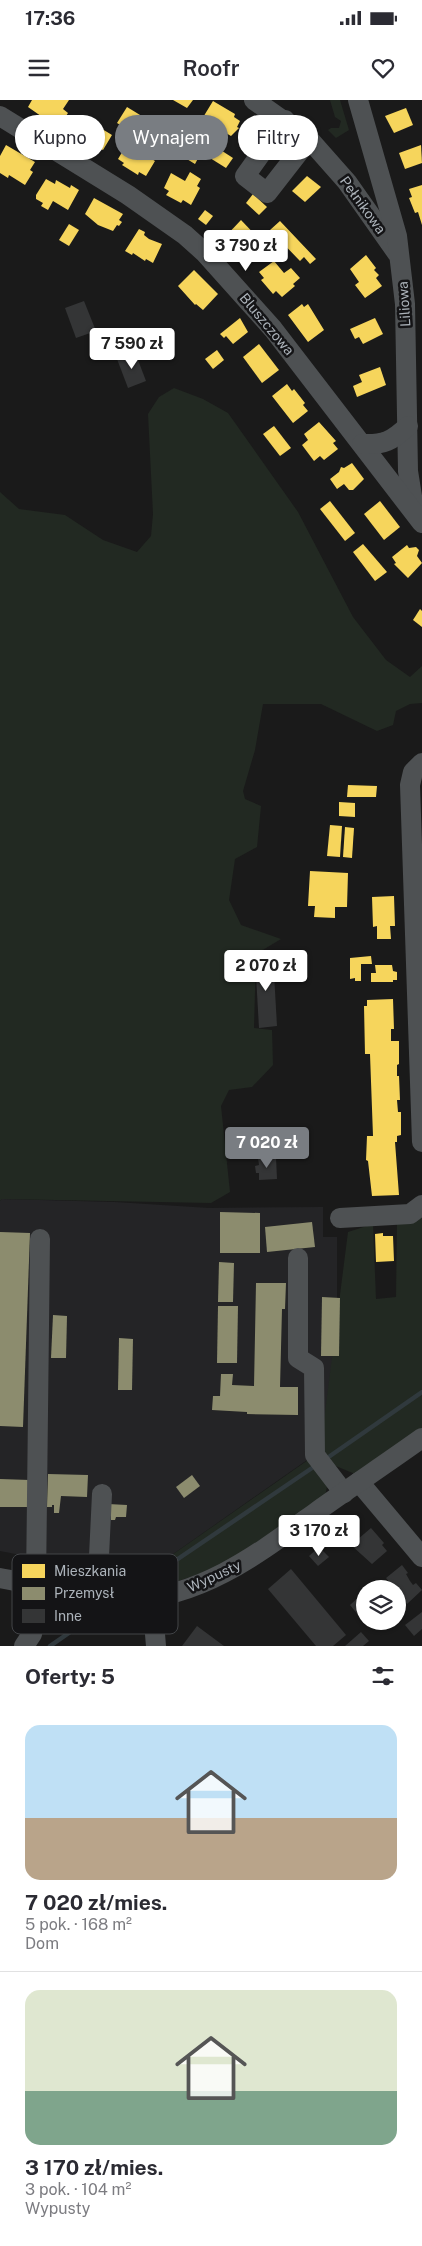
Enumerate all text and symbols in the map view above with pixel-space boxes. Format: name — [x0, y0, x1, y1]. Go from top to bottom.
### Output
text: 17:36 — [25, 7, 75, 29]
icon: menu — [25, 54, 53, 82]
icon: heart — [369, 54, 397, 82]
text: Roofr — [182, 55, 240, 81]
chip: Kupno — [15, 115, 105, 160]
chip: Wynajem — [115, 115, 228, 160]
chip: Filtry — [238, 115, 318, 160]
street label: Pełnikowa — [337, 173, 389, 237]
pin: 3 790 zł — [194, 230, 298, 272]
text: 3 790 zł — [215, 236, 277, 255]
street label: Liliowa — [394, 281, 414, 327]
street label: Bluszczowa — [237, 290, 297, 358]
pin: 7 590 zł — [80, 328, 184, 370]
text: 7 590 zł — [101, 334, 163, 353]
pin: 2 070 zł — [214, 950, 318, 992]
text: 2 070 zł — [235, 956, 297, 975]
pin: 7 020 zł — [215, 1126, 319, 1169]
text: 7 020 zł — [236, 1133, 298, 1152]
pin: 3 170 zł — [267, 1514, 371, 1557]
text: 3 170 zł — [290, 1521, 348, 1540]
legend — [12, 1554, 178, 1634]
street label: Wypusty — [185, 1556, 244, 1595]
text: Mieszkania — [54, 1563, 126, 1579]
map controls — [356, 1580, 406, 1630]
button: layers — [356, 1580, 406, 1630]
text: Przemysł — [54, 1585, 114, 1601]
text: Inne — [54, 1608, 82, 1624]
icon: filters — [369, 1662, 397, 1690]
text: Oferty: 5 — [25, 1664, 115, 1689]
icon: home — [166, 1757, 256, 1847]
text: 7 020 zł/mies. — [25, 1890, 167, 1915]
text: 5 pok. · 168 m² — [25, 1915, 132, 1934]
text: Dom — [25, 1934, 59, 1953]
icon: home — [166, 2023, 256, 2113]
text: 3 170 zł/mies. — [25, 2155, 163, 2180]
text: 3 pok. · 104 m² — [25, 2180, 131, 2199]
text: Wypusty — [25, 2199, 90, 2218]

